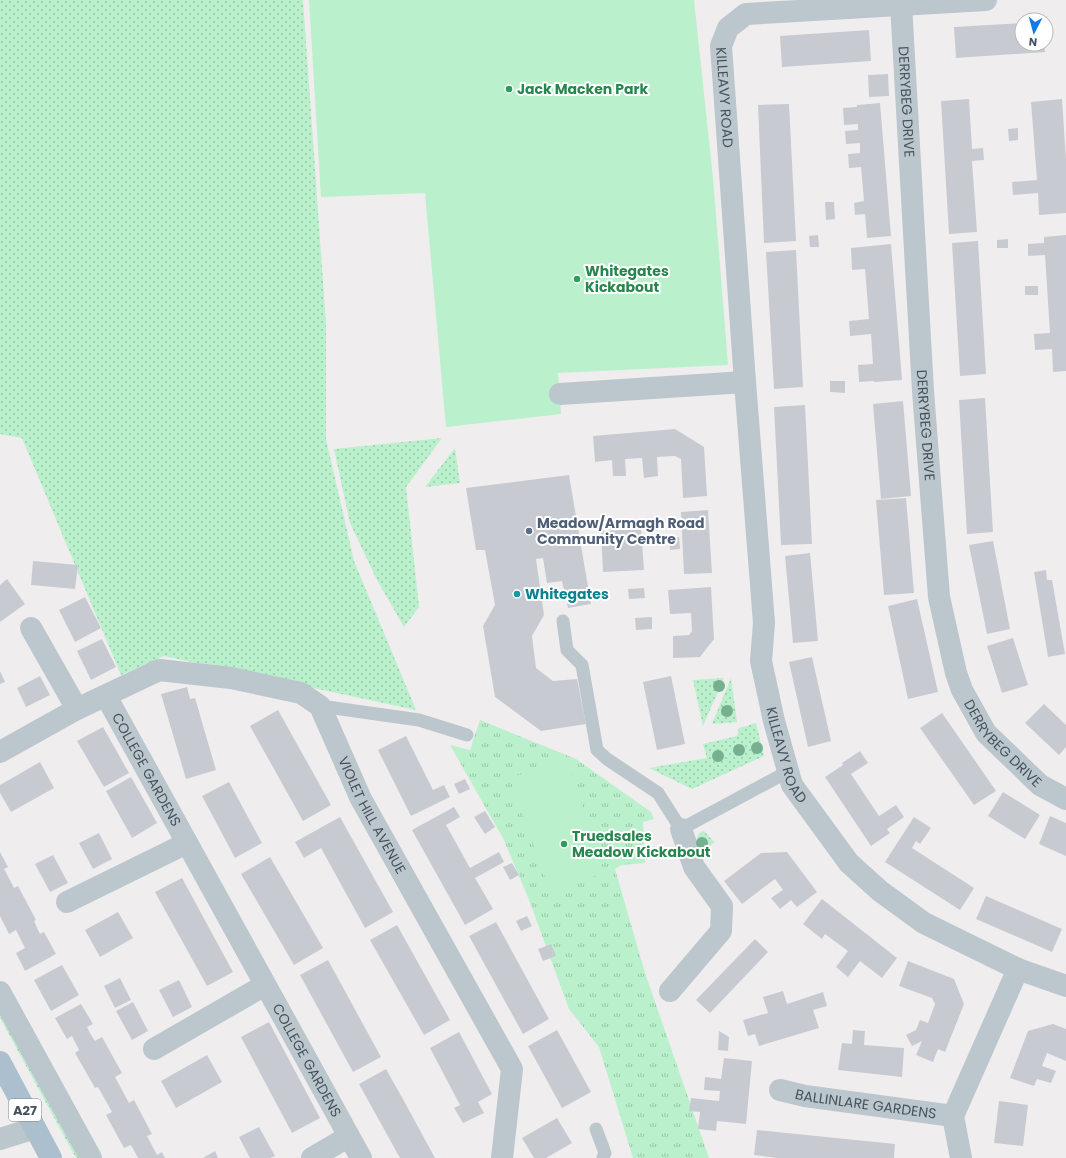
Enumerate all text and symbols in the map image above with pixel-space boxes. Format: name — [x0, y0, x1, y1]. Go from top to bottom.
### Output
north arrow — [1014, 12, 1054, 52]
text: N — [1028, 34, 1038, 50]
street label: KILLEAVY ROAD — [711, 46, 738, 148]
street label: DERRYBEG DRIVE — [893, 46, 920, 158]
place label: Jack Macken Park — [517, 79, 648, 99]
marker: Jack Macken Park — [504, 84, 514, 94]
place label: Whitegates Kickabout — [585, 261, 669, 297]
marker: Whitegates Kickabout — [572, 274, 582, 284]
street label: DERRYBEG DRIVE — [912, 369, 940, 482]
place label: Meadow/Armagh Road Community Centre — [537, 513, 704, 549]
marker: Meadow/Armagh Road Community Centre — [524, 526, 534, 536]
place label: Whitegates — [525, 584, 609, 604]
marker: Whitegates — [512, 589, 522, 599]
street label: DERRYBEG DRIVE — [959, 696, 1046, 792]
street label: KILLEAVY ROAD — [761, 705, 812, 807]
street label: COLLEGE GARDENS — [107, 709, 186, 830]
street label: VIOLET HILL AVENUE — [333, 753, 411, 878]
place label: Truedsales Meadow Kickabout — [572, 826, 711, 862]
marker: Truedsales Meadow Kickabout — [559, 839, 569, 849]
street label: COLLEGE GARDENS — [268, 1000, 346, 1121]
street label: BALLINLARE GARDENS — [793, 1084, 938, 1124]
road number: A27 — [9, 1099, 41, 1121]

